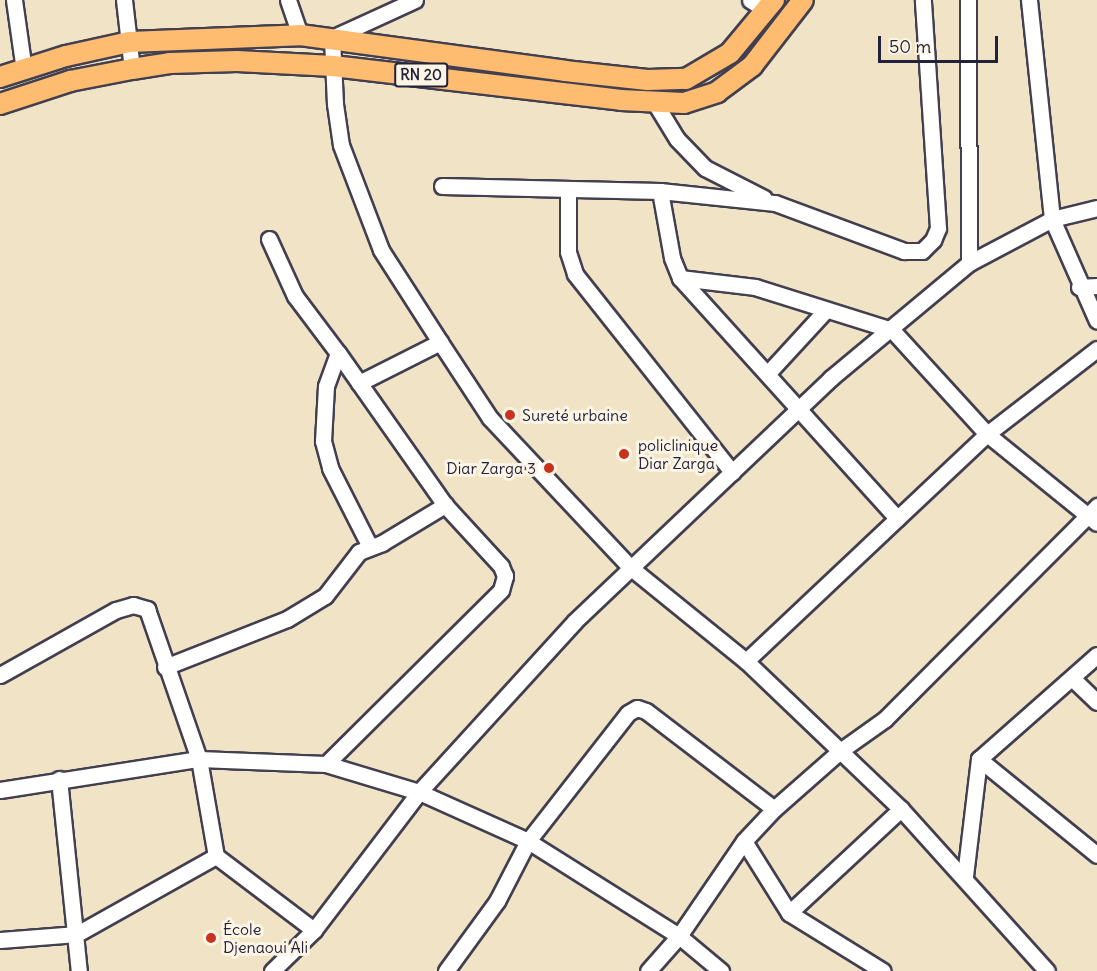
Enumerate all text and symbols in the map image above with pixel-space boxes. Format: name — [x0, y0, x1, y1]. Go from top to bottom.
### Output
scale bar — [881, 24, 1001, 62]
text: 50 m — [889, 35, 931, 58]
road number: RN 20 — [394, 63, 448, 87]
place label: Sureté urbaine — [522, 405, 628, 425]
marker: Sureté urbaine — [503, 408, 517, 422]
place label: policlinique Diar Zarga — [638, 435, 718, 473]
marker: policlinique Diar Zarga — [615, 445, 633, 463]
place label: Diar Zarga 3 — [446, 458, 536, 478]
marker: Diar Zarga 3 — [540, 459, 558, 477]
place label: École Djenaoui Ali — [223, 919, 308, 957]
marker: École Djenaoui Ali — [204, 931, 218, 945]

